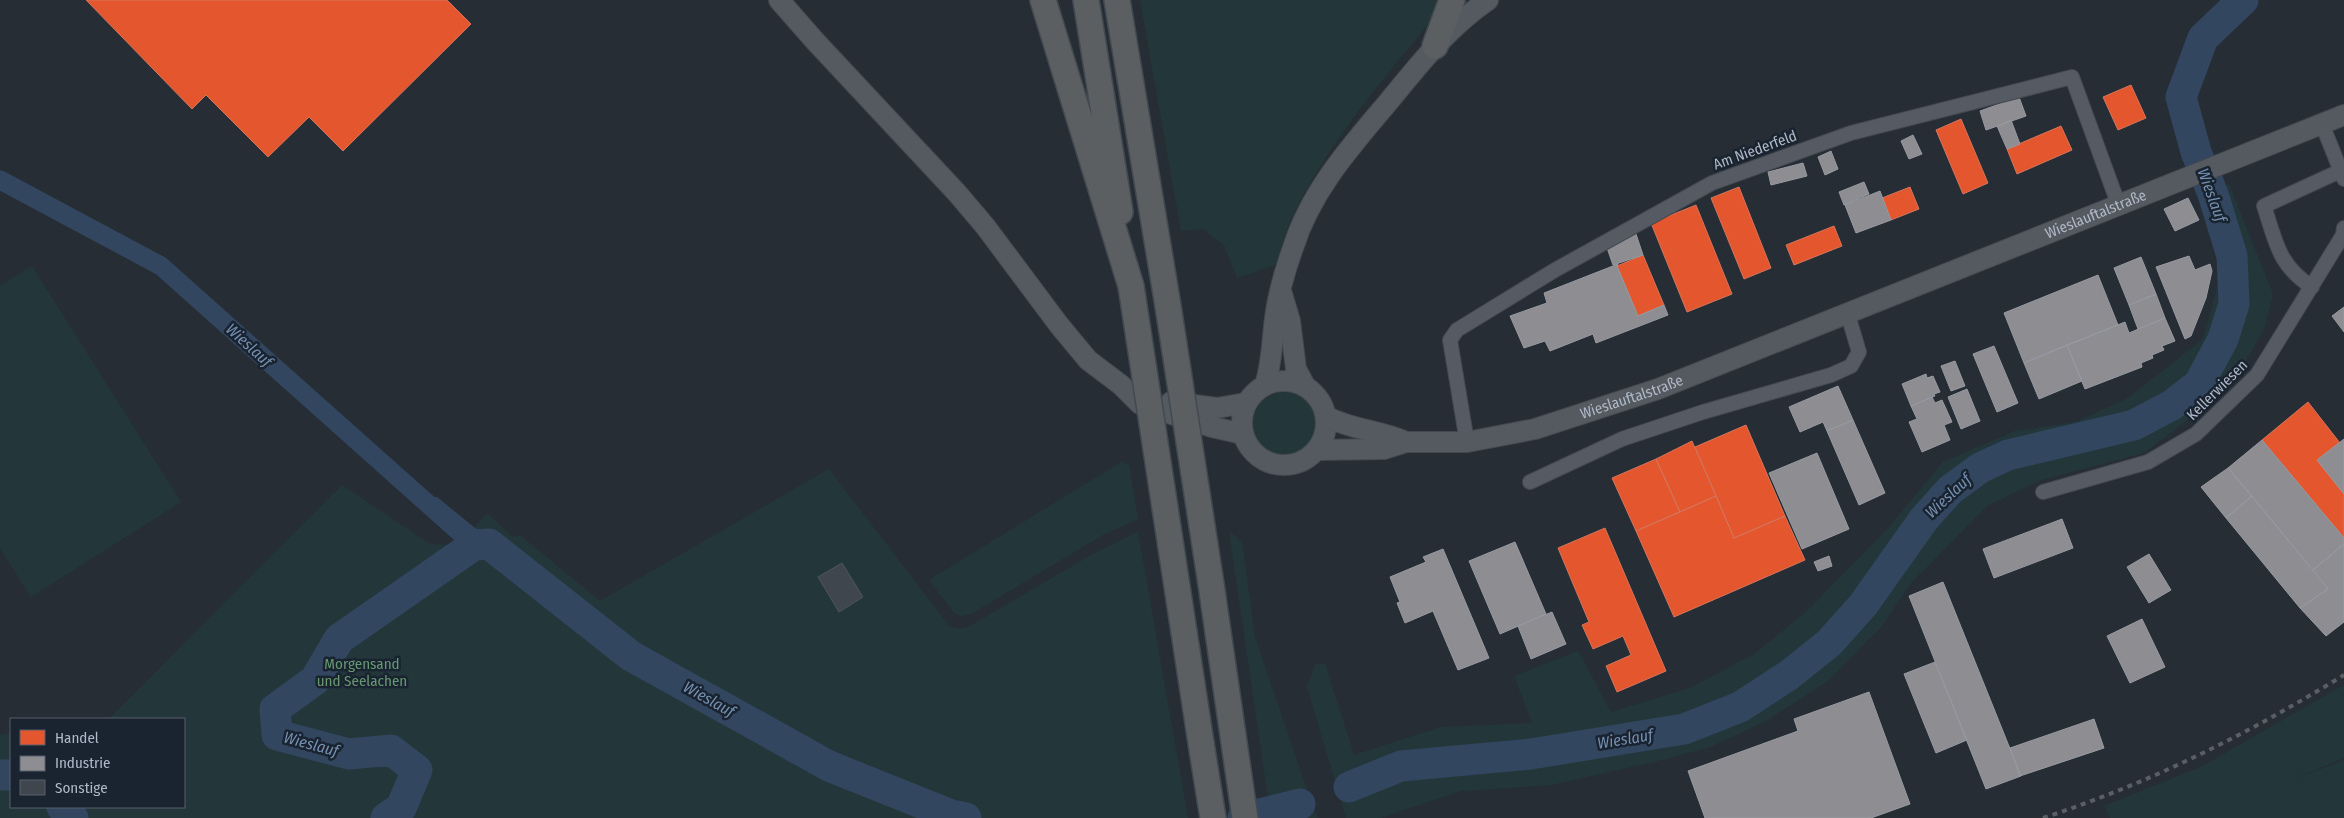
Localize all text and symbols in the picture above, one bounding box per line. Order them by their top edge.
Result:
street label: Am Niederfeld [1711,127,1799,173]
water label: Wieslauf [2194,166,2231,227]
street label: Wieslauftalstraße [2042,186,2149,242]
water label: Wieslauf [222,319,278,372]
street label: Kellerwiesen [2183,356,2251,424]
street label: Wieslauftalstraße [1578,371,1686,423]
water label: Wieslauf [1921,469,1977,522]
park label: Morgensand und Seelachen [317,655,407,690]
water label: Wieslauf [680,677,740,722]
legend [10,718,185,808]
water label: Wieslauf [1596,725,1656,753]
water label: Wieslauf [282,728,343,761]
text: Handel [55,729,99,747]
text: Industrie [55,754,110,772]
text: Sonstige [55,779,108,797]

